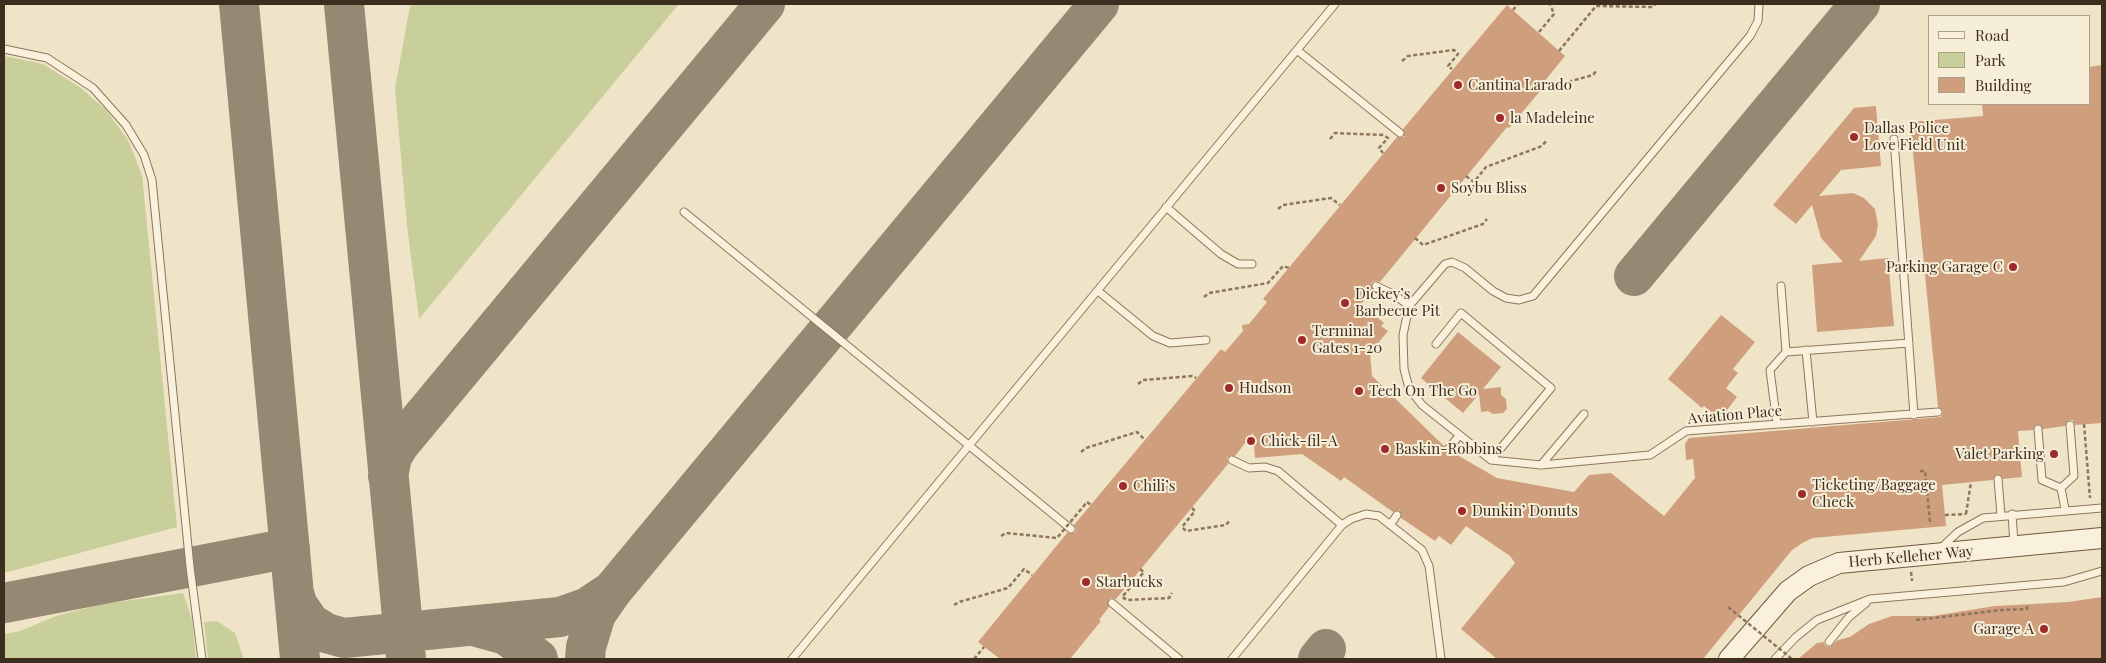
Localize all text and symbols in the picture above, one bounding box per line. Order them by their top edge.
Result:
legend [1928,15,2091,105]
text: Road [1975,25,2009,45]
text: Park [1975,50,2006,70]
text: Building [1975,75,2031,95]
place label: Cantina Larado [1468,76,1572,94]
marker: Cantina Larado [1452,79,1464,91]
place label: la Madeleine [1510,109,1595,127]
marker: la Madeleine [1494,112,1506,124]
place label: Dallas Police Love Field Unit [1864,119,1965,154]
marker: Dallas Police Love Field Unit [1848,131,1860,143]
place label: Soybu Bliss [1451,179,1527,197]
marker: Soybu Bliss [1435,182,1447,194]
place label: Parking Garage C [1886,258,2003,276]
marker: Parking Garage C [2007,261,2019,273]
place label: Dickey’s Barbecue Pit [1355,285,1440,320]
marker: Dickey’s Barbecue Pit [1339,297,1351,309]
place label: Terminal Gates 1-20 [1312,322,1382,357]
marker: Terminal Gates 1-20 [1296,334,1308,346]
place label: Hudson [1239,379,1291,397]
marker: Hudson [1223,382,1235,394]
place label: Tech On The Go [1369,382,1477,400]
marker: Tech On The Go [1353,385,1365,397]
street label: Aviation Place [1687,402,1783,428]
place label: Chick-fil-A [1261,432,1337,450]
marker: Chick-fil-A [1245,435,1257,447]
place label: Baskin-Robbins [1395,440,1502,458]
marker: Baskin-Robbins [1379,443,1391,455]
place label: Valet Parking [1955,445,2044,463]
marker: Valet Parking [2048,448,2060,460]
place label: Ticketing/Baggage Check [1812,476,1936,511]
place label: Chili’s [1133,477,1175,495]
marker: Chili’s [1117,480,1129,492]
marker: Ticketing/Baggage Check [1796,488,1808,500]
place label: Dunkin’ Donuts [1472,502,1578,520]
marker: Dunkin’ Donuts [1456,505,1468,517]
street label: Herb Kelleher Way [1848,543,1974,571]
place label: Starbucks [1096,573,1163,591]
marker: Starbucks [1080,576,1092,588]
place label: Garage A [1973,620,2034,638]
marker: Garage A [2038,623,2050,635]

